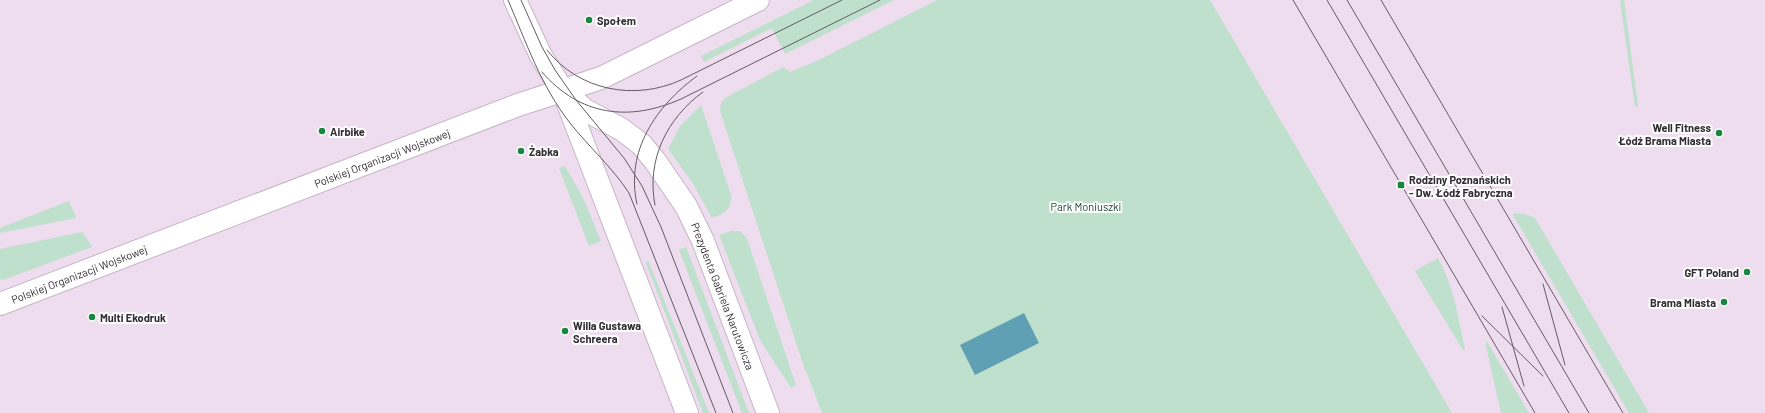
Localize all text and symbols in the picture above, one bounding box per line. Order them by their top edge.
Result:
place label: Społem [597,14,636,27]
marker: Społem [584,15,594,25]
place label: Well Fitness Łódź Brama Miasta [1617,121,1711,147]
place label: Airbike [330,125,365,138]
street label: Polskiej Organizacji Wojskowej [312,126,452,190]
marker: Airbike [317,126,327,136]
marker: Well Fitness Łódź Brama Miasta [1714,128,1724,138]
place label: Żabka [529,145,559,158]
marker: Żabka [516,146,526,156]
place label: Rodziny Poznańskich - Dw. Łódź Fabryczna [1409,173,1513,199]
marker: Rodziny Poznańskich - Dw. Łódź Fabryczna [1396,180,1406,190]
park label: Park Moniuszki [1051,200,1122,213]
street label: Prezydenta Gabriela Narutowicza [689,221,757,371]
street label: Polskiej Organizacji Wojskowej [9,242,149,306]
place label: GFT Poland [1684,266,1739,279]
marker: GFT Poland [1742,267,1752,277]
place label: Brama Miasta [1650,296,1716,309]
marker: Brama Miasta [1719,297,1729,307]
place label: Multi Ekodruk [100,311,166,324]
marker: Multi Ekodruk [87,312,97,322]
place label: Willa Gustawa Schreera [573,319,641,345]
marker: Willa Gustawa Schreera [560,326,570,336]

